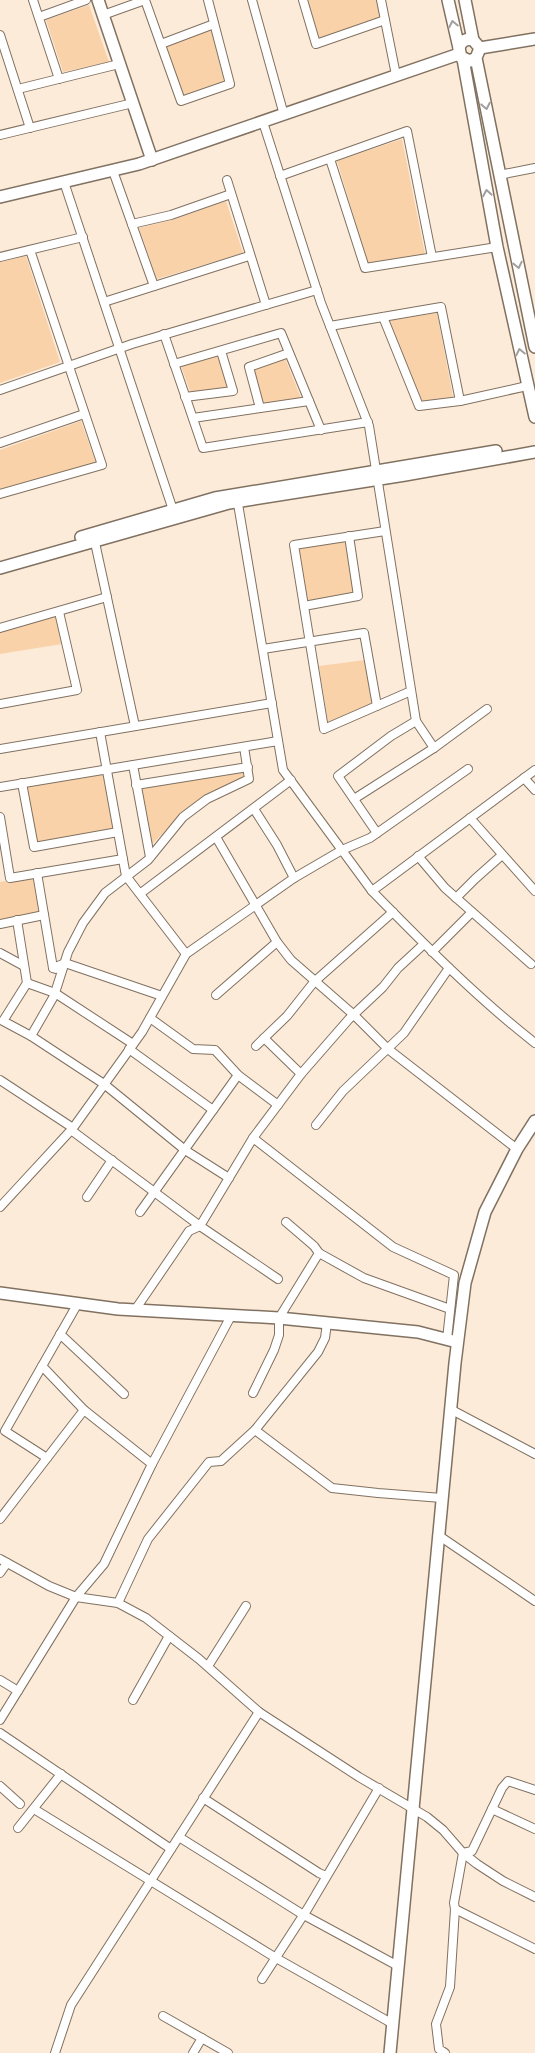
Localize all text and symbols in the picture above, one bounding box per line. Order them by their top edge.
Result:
one-way arrow [448,20,459,28]
one-way arrow [480,102,491,110]
one-way arrow [483,189,493,197]
one-way arrow [512,261,523,270]
one-way arrow [515,348,526,357]

